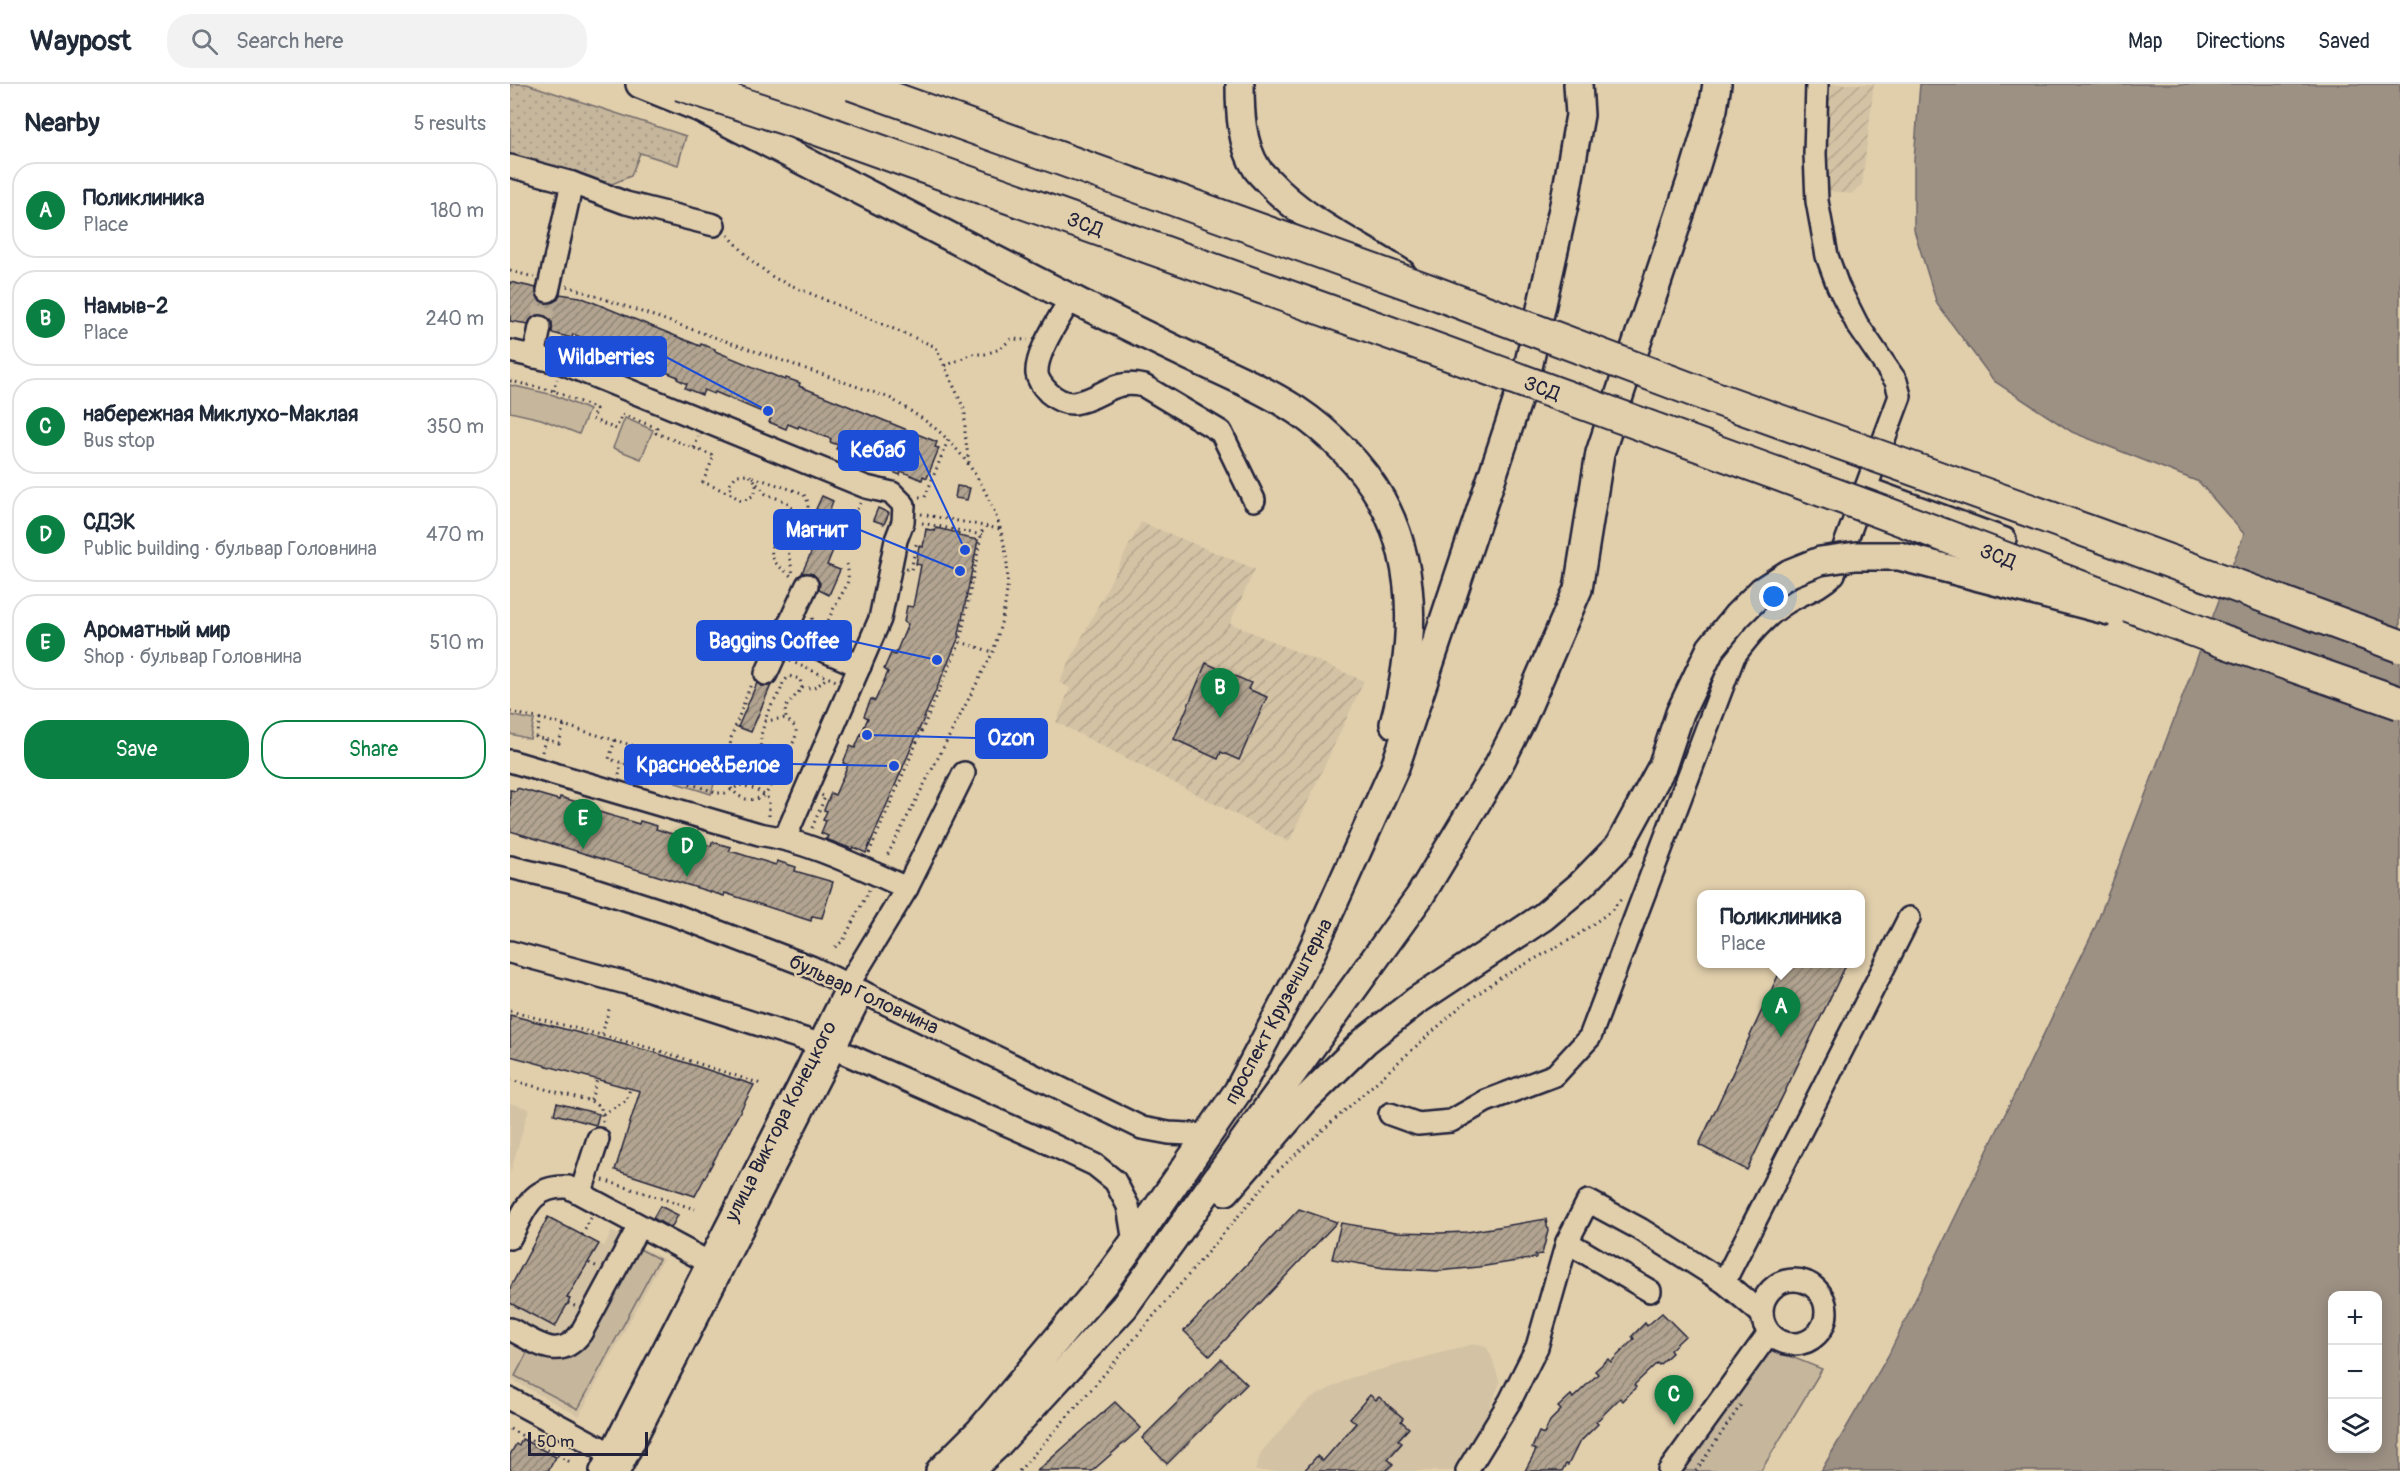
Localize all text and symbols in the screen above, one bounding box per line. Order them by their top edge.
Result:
search box [167,14,587,68]
text: Waypost [30,24,131,59]
icon: search [188,25,221,58]
text: Search here [236,27,343,55]
text: Map [2128,28,2163,55]
text: Directions [2196,28,2285,55]
text: Saved [2318,28,2370,55]
text: Nearby [24,107,100,139]
text: 5 results [414,111,486,136]
text: Поликлиника [83,184,204,212]
text: A [39,198,52,223]
text: 180 m [430,198,484,223]
street label: ЗСД [1063,207,1107,243]
text: Place [83,212,128,237]
text: Намыв-2 [83,292,168,320]
text: B [40,306,51,331]
text: 240 m [425,306,484,331]
text: Place [83,320,128,345]
callout: Wildberries [546,337,666,376]
text: Wildberries [558,344,655,371]
street label: ЗСД [1520,371,1564,407]
text: набережная Миклухо-Маклая [83,400,358,428]
text: C [39,414,52,439]
text: 350 m [426,414,484,439]
text: Bus stop [83,428,155,453]
callout: Кебаб [839,431,918,470]
text: Кебаб [850,437,906,464]
text: СДЭК [83,508,136,536]
callout: Магнит [774,510,860,549]
text: Магнит [786,517,849,544]
text: D [39,522,52,547]
text: 470 m [426,522,484,547]
text: Public building · бульвар Головнина [83,536,377,561]
street label: ЗСД [1976,538,2020,575]
your location [1759,582,1788,611]
text: Ароматный мир [83,616,230,644]
callout: Baggins Coffee [697,621,851,660]
text: Baggins Coffee [709,628,840,655]
text: E [40,630,51,655]
text: 510 m [430,630,484,655]
text: Shop · бульвар Головнина [83,644,302,669]
pin: B [1200,668,1240,718]
callout: Ozon [976,719,1047,758]
button: Save [24,720,249,779]
button: Share [261,720,486,779]
text: Ozon [987,725,1035,752]
callout: Красное&Белое [625,745,792,784]
text: Красное&Белое [636,752,780,779]
pin: E [564,800,602,849]
pin: D [668,828,706,877]
popup [1697,890,1865,968]
text: Поликлиника [1720,903,1842,931]
street label: проспект Крузенштерна [1219,914,1338,1108]
text: Place [1720,931,1765,956]
street label: бульвар Головнина [785,949,943,1040]
pin: A [1762,988,1800,1037]
street label: улица Виктора Конецкого [719,1017,842,1227]
map controls [2328,1291,2382,1453]
button: + [2328,1291,2382,1345]
button: − [2328,1345,2382,1399]
pin: C [1654,1376,1694,1425]
button: layers [2328,1399,2382,1453]
scale bar [528,1429,648,1456]
text: 50 m [537,1432,574,1452]

